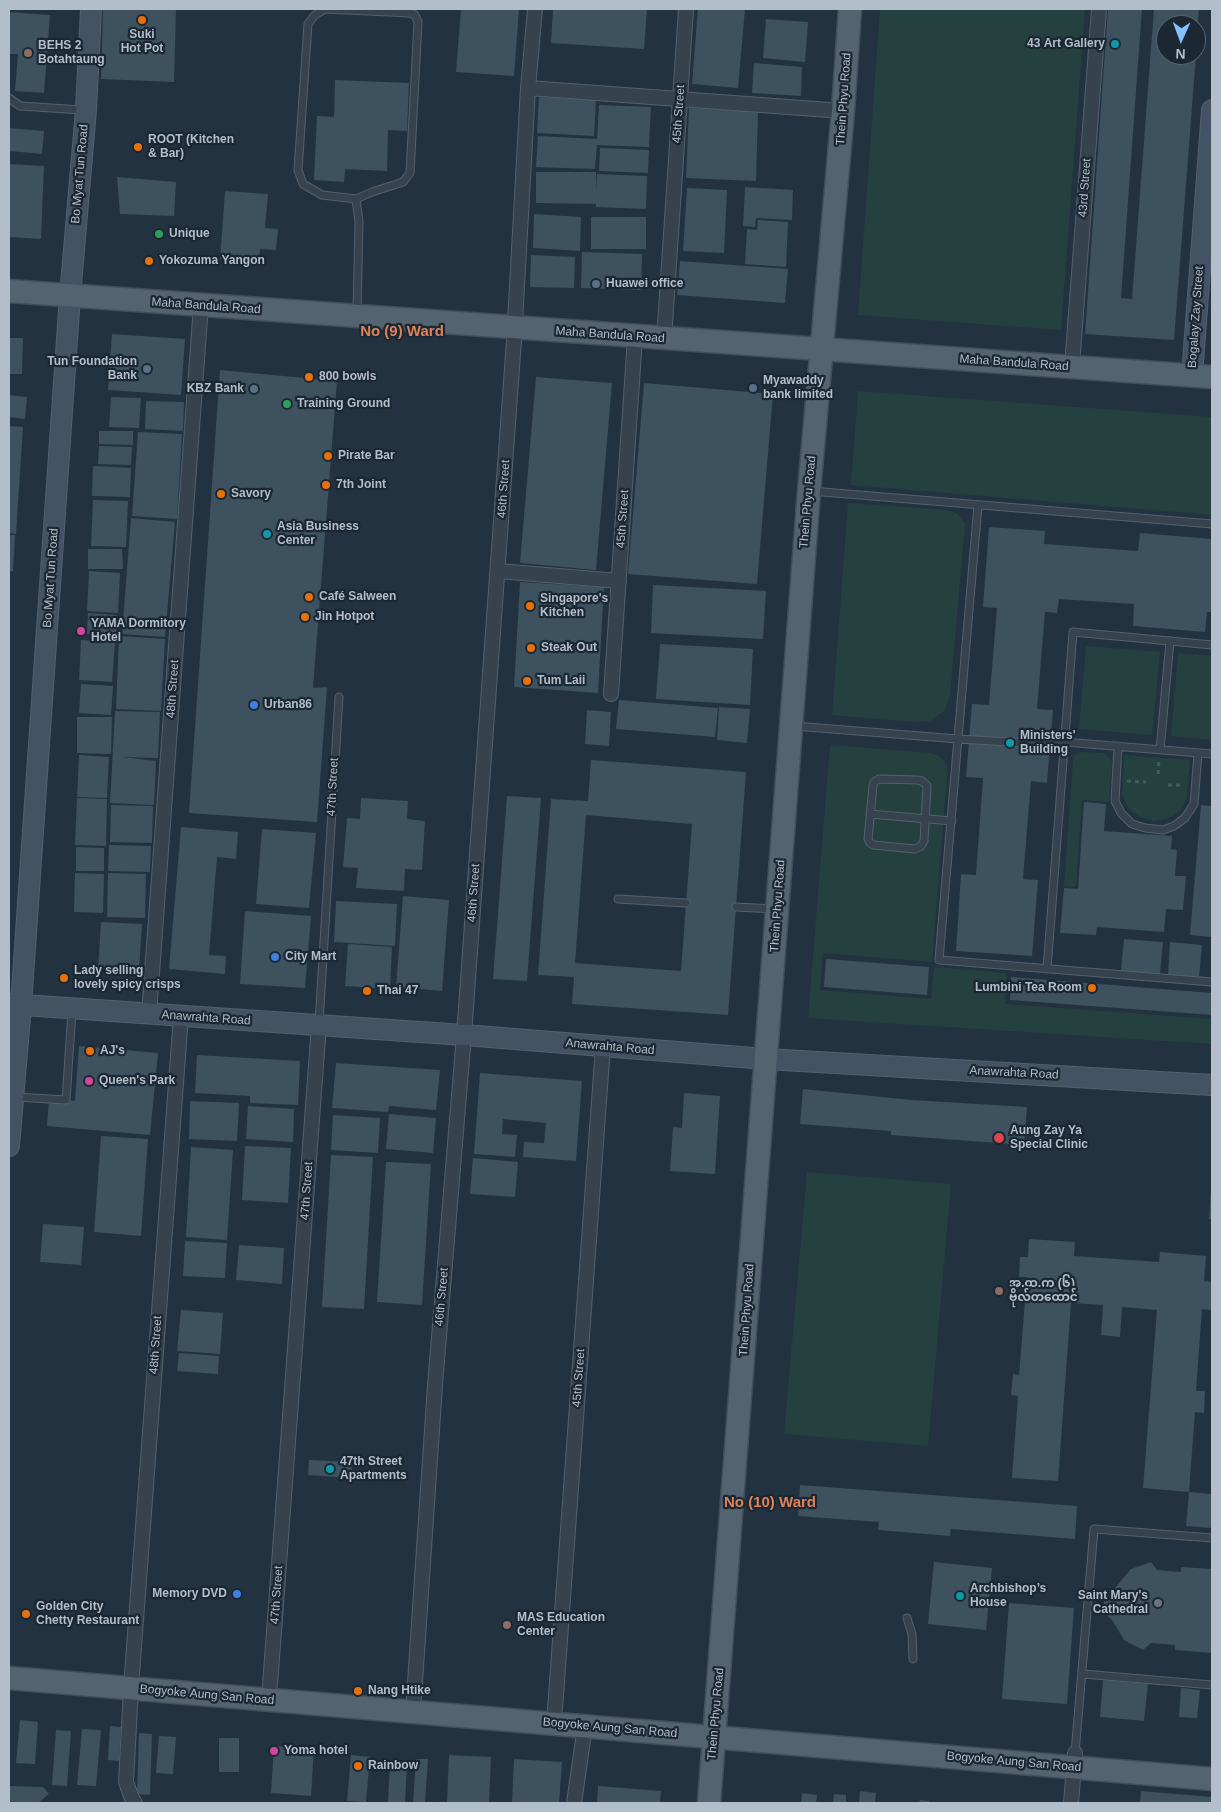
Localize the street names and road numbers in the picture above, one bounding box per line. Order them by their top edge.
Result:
street label: Thein Phyu Road [834,52,854,146]
street label: 45th Street [670,84,688,144]
street label: Bo Myat Tun Road [68,124,92,224]
street label: 43rd Street [1076,158,1094,218]
street label: Bogalay Zay Street [1185,266,1207,368]
street label: Maha Bandula Road [151,295,261,317]
street label: Maha Bandula Road [555,324,665,346]
street label: Maha Bandula Road [959,352,1069,374]
street label: Thein Phyu Road [797,455,819,549]
street label: 46th Street [495,459,513,519]
street label: 45th Street [614,489,632,549]
street label: Bo Myat Tun Road [40,528,62,628]
street label: 48th Street [164,659,182,719]
street label: 47th Street [324,757,342,817]
street label: Thein Phyu Road [768,859,788,953]
street label: 46th Street [465,863,483,923]
street label: Anawrahta Road [161,1008,251,1028]
street label: Anawrahta Road [565,1036,655,1058]
street label: Anawrahta Road [969,1063,1059,1083]
street label: 47th Street [298,1161,316,1221]
street label: Thein Phyu Road [737,1263,757,1357]
street label: 46th Street [432,1267,452,1327]
street label: 48th Street [147,1315,165,1375]
street label: 45th Street [570,1348,588,1408]
street label: 47th Street [268,1565,286,1625]
street label: Thein Phyu Road [705,1667,727,1761]
street label: Bogyoke Aung San Road [139,1682,275,1708]
street label: Bogyoke Aung San Road [542,1715,678,1741]
street label: Bogyoke Aung San Road [946,1749,1082,1775]

